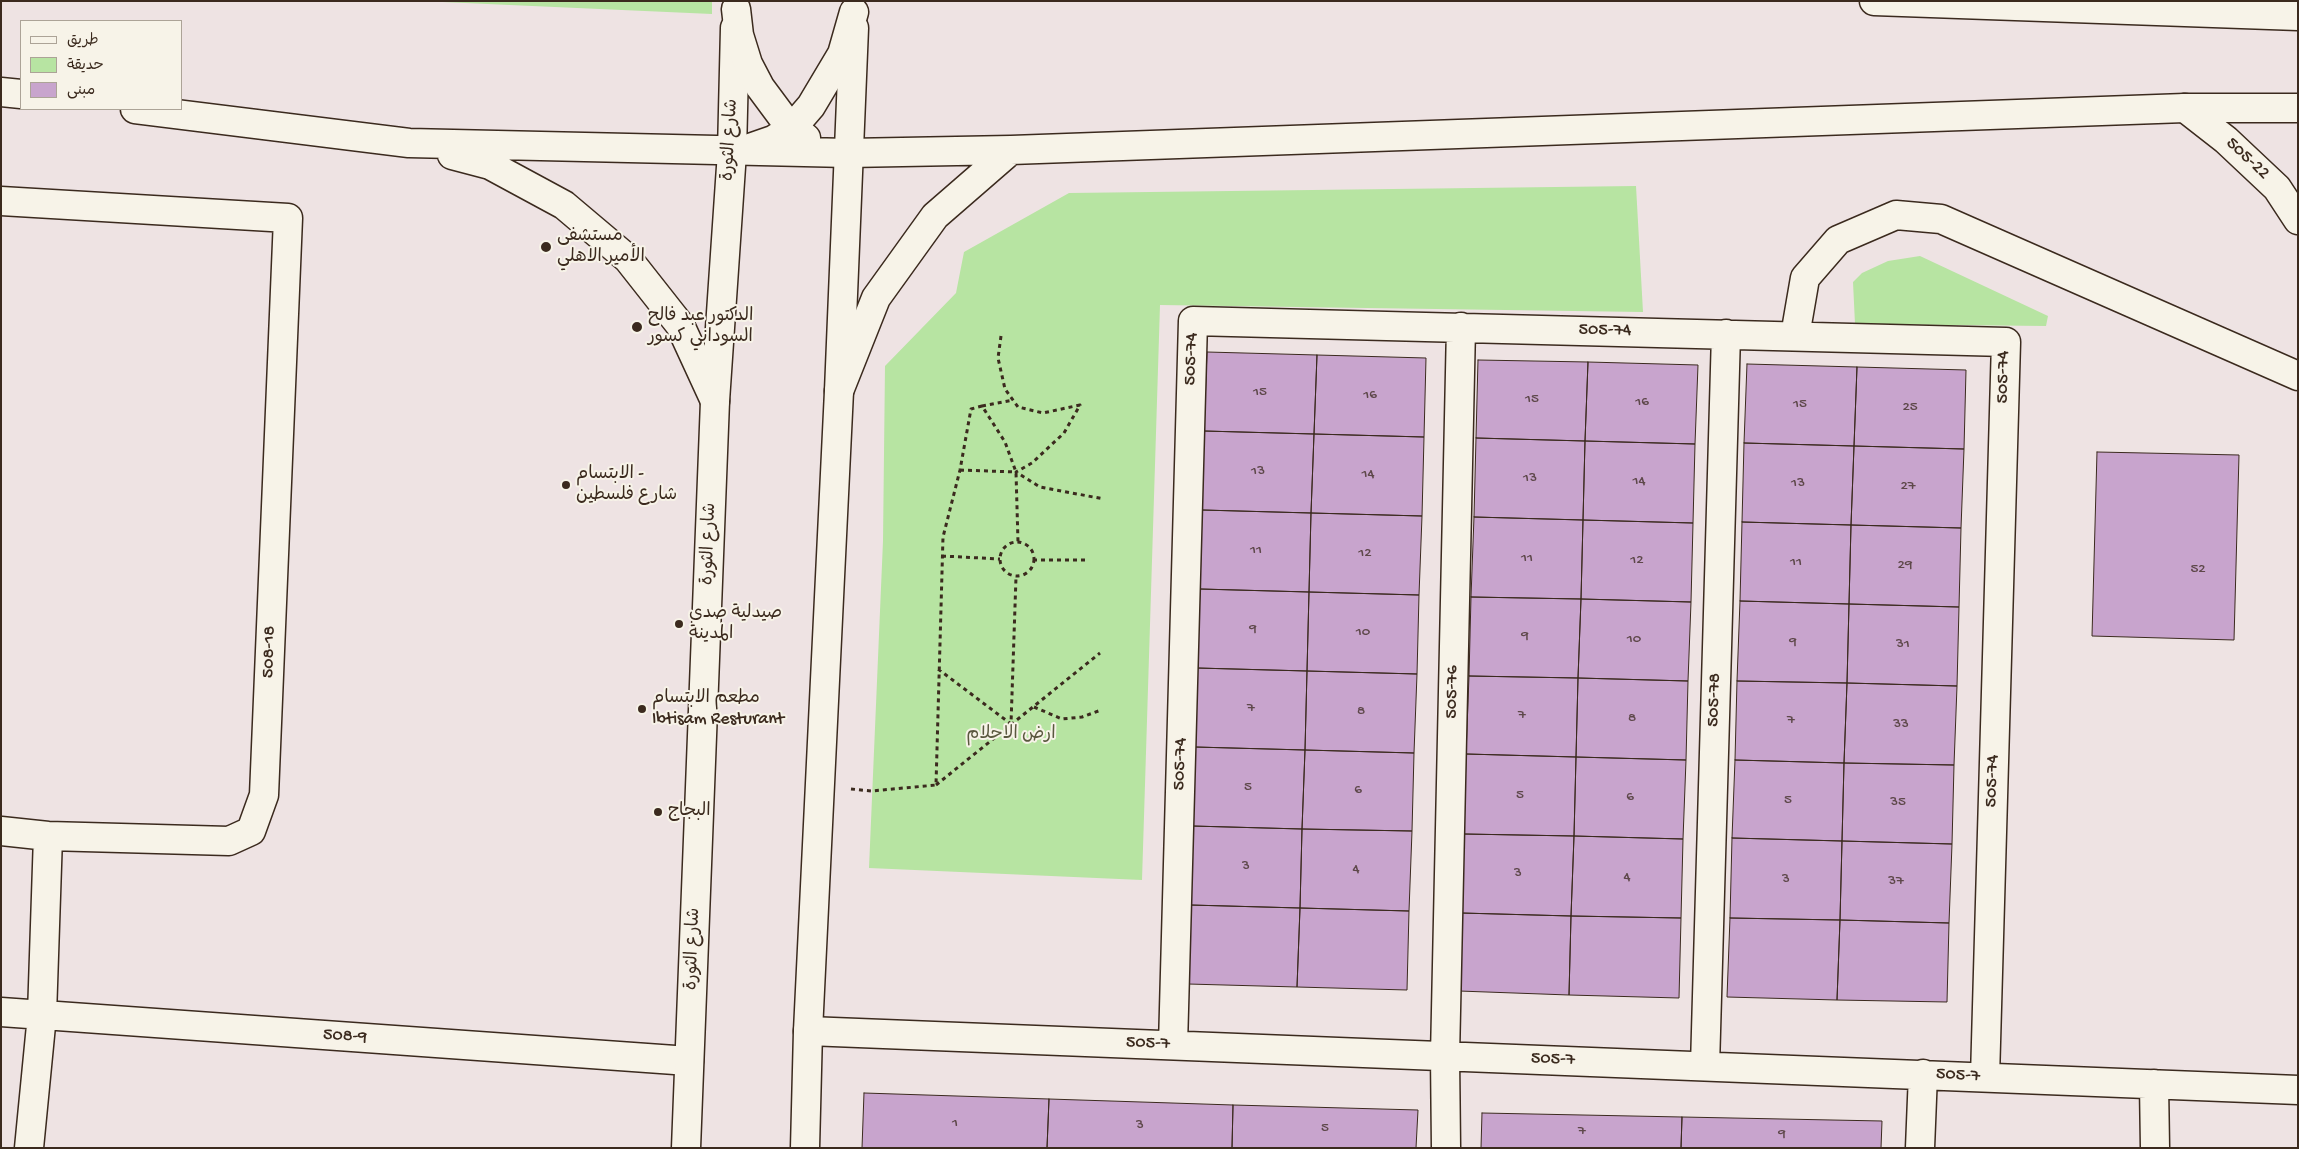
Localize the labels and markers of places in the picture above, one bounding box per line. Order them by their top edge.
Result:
place label: مستشفى الأمير الاهلي [557,226,645,268]
marker: مستشفى الأمير الاهلي [539,240,553,254]
place label: الدكتور عبد فالح السوداني كسور [648,306,753,348]
marker: الدكتور عبد فالح السوداني كسور [630,320,644,334]
place label: الابتسام - شارع فلسطين [576,464,677,506]
marker: الابتسام - شارع فلسطين [560,479,572,491]
place label: صيدلية صدى المدينة [689,603,782,646]
marker: صيدلية صدى المدينة [673,618,685,630]
place label: مطعم الابتسام Ibtisam Resturant [652,688,784,731]
marker: مطعم الابتسام Ibtisam Resturant [636,703,648,715]
place label: البجاج [668,801,711,823]
marker: البجاج [652,806,664,818]

